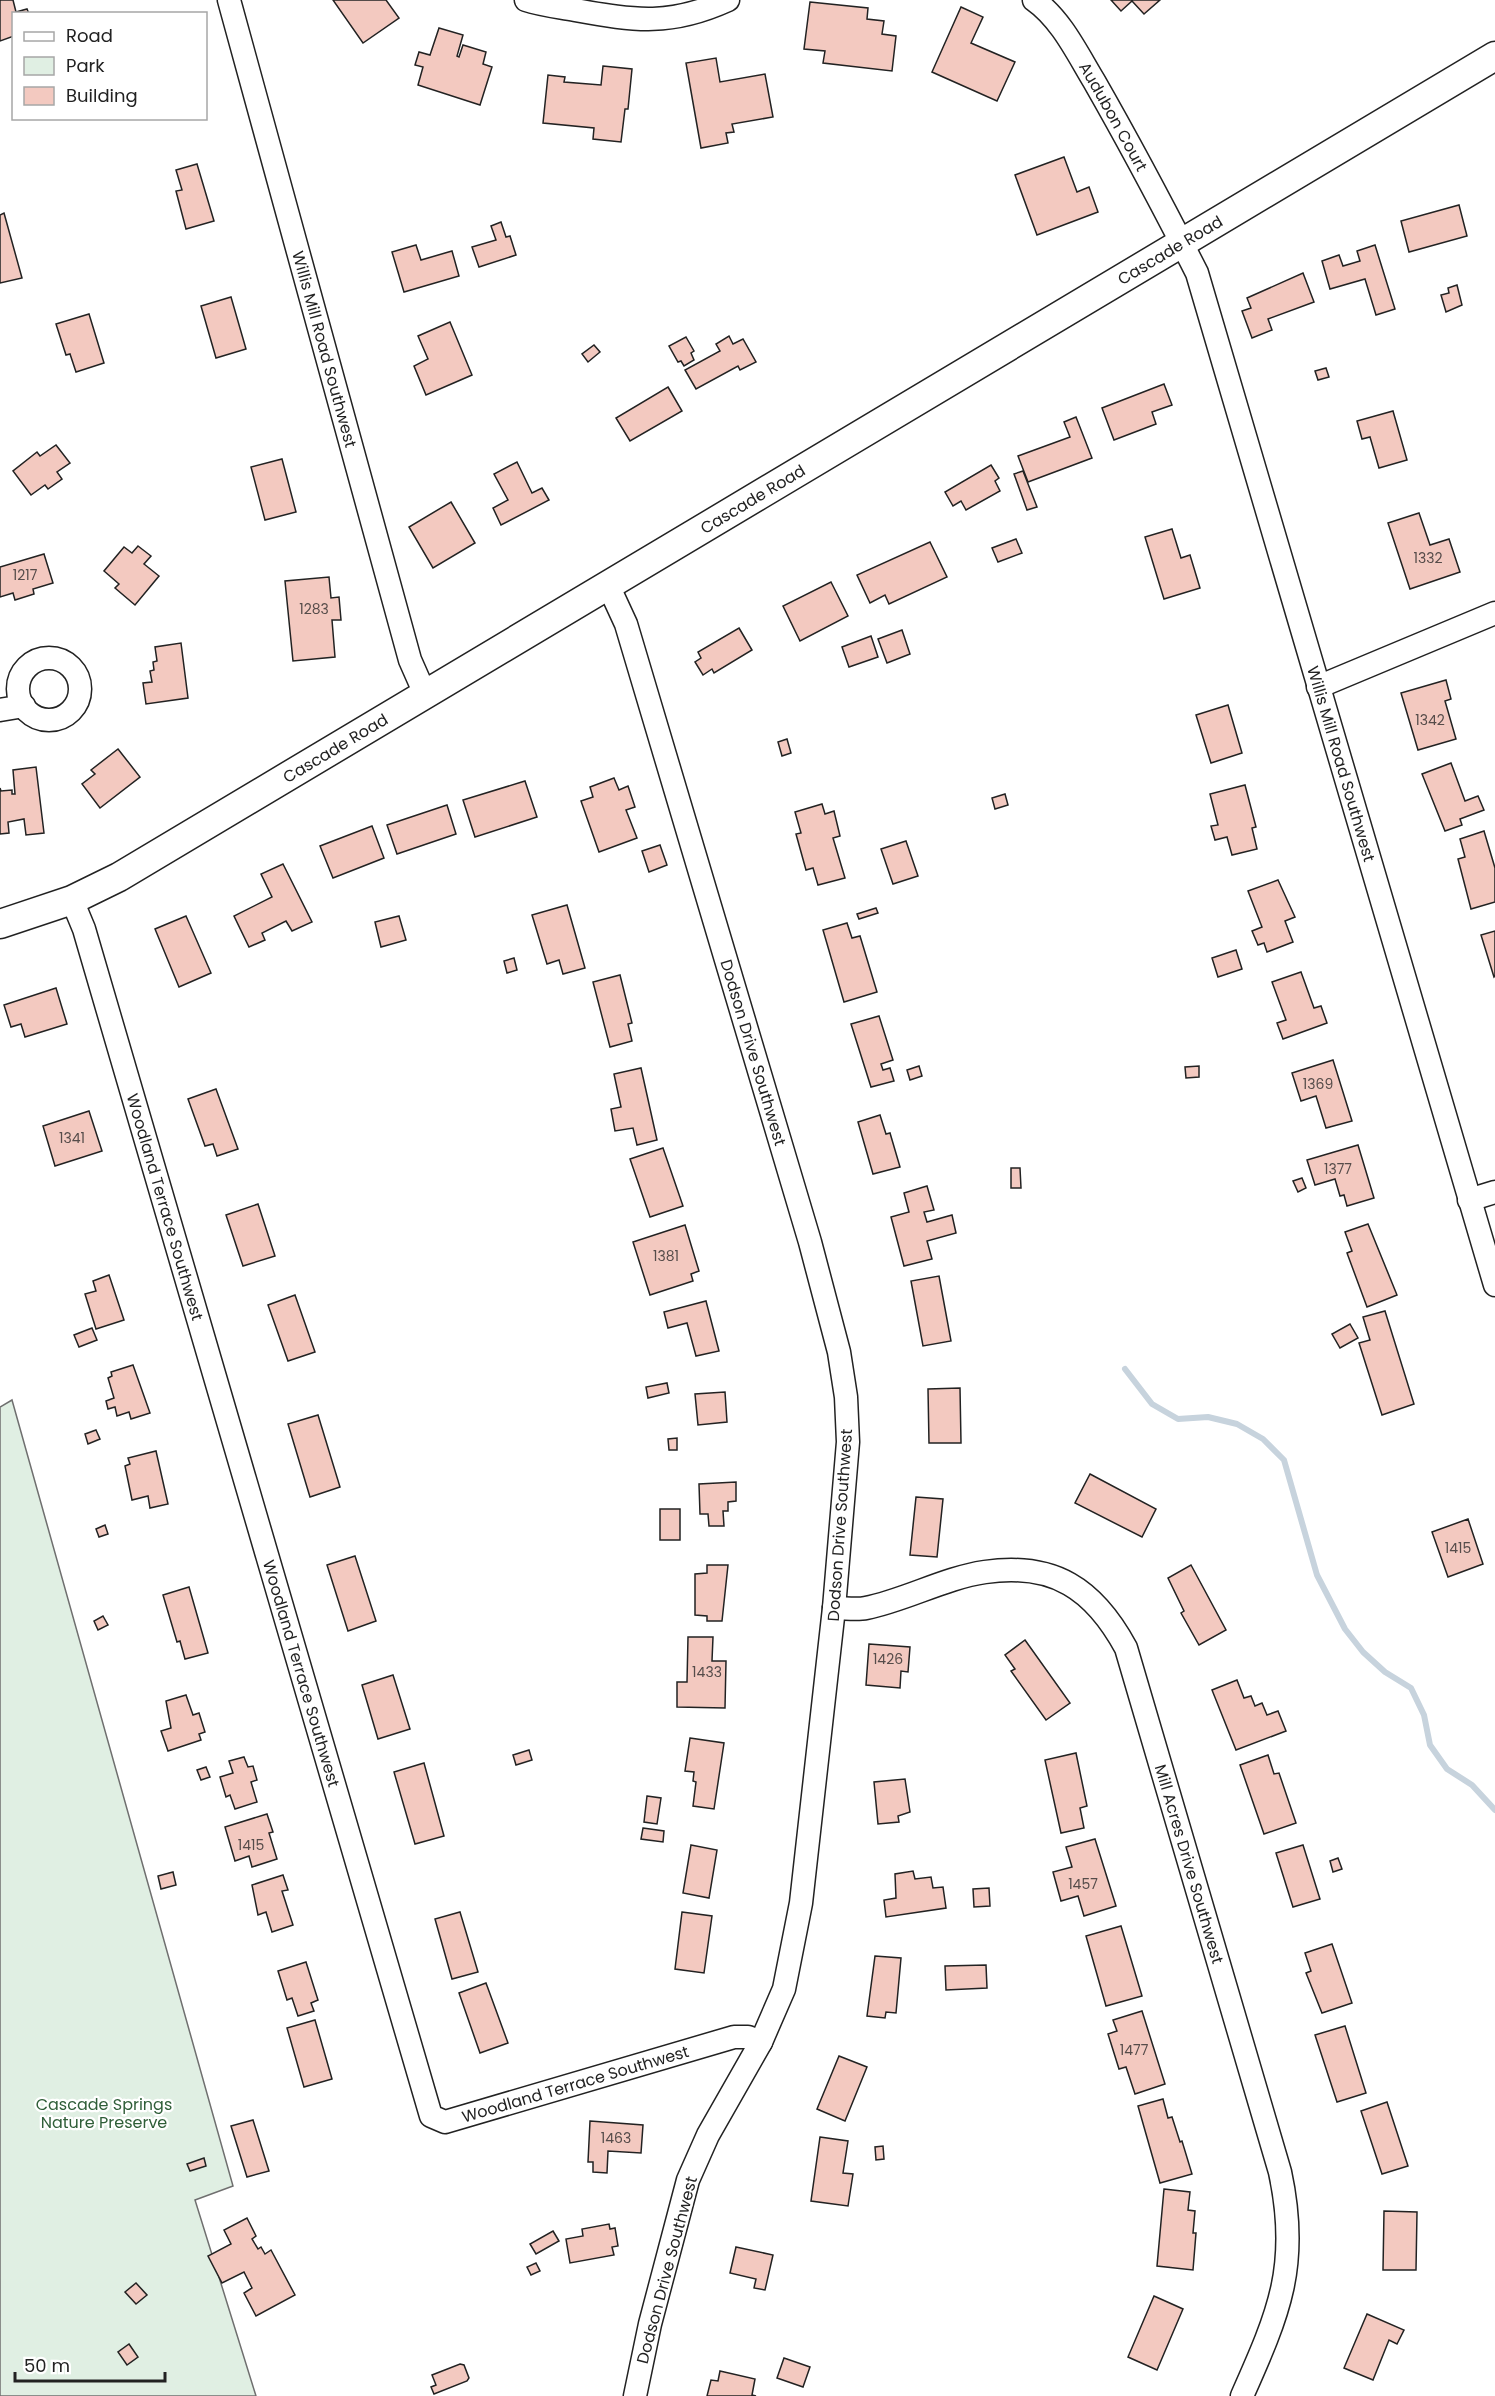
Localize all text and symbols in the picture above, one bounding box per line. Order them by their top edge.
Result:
legend [12,12,207,120]
text: Road [66,23,113,48]
text: Park [66,53,105,78]
street label: Audubon Court [1074,57,1153,176]
text: Building [66,83,138,108]
street label: Cascade Road [1113,210,1227,290]
street label: Willis Mill Road Southwest [287,248,363,450]
street label: Cascade Road [696,459,809,539]
house number: 1332 [1413,548,1443,568]
house number: 1217 [13,565,38,585]
house number: 1283 [299,599,329,619]
street label: Willis Mill Road Southwest [1302,663,1381,864]
street label: Cascade Road [278,708,392,788]
house number: 1342 [1415,710,1445,730]
street label: Dodson Drive Southwest [715,957,792,1148]
house number: 1369 [1303,1074,1333,1094]
street label: Woodland Terrace Southwest [121,1091,209,1323]
house number: 1341 [59,1128,85,1148]
house number: 1377 [1324,1159,1352,1179]
house number: 1381 [653,1246,679,1266]
street label: Dodson Drive Southwest [822,1428,858,1622]
house number: 1415 [1445,1538,1471,1558]
street label: Woodland Terrace Southwest [258,1557,346,1790]
house number: 1426 [873,1649,903,1669]
house number: 1433 [692,1662,722,1682]
street label: Mill Acres Drive Southwest [1149,1762,1230,1966]
house number: 1415 [238,1835,264,1855]
house number: 1457 [1068,1874,1098,1894]
street label: Woodland Terrace Southwest [459,2039,692,2128]
house number: 1477 [1120,2040,1149,2060]
park label: Cascade Springs Nature Preserve [36,2093,172,2134]
house number: 1463 [601,2128,631,2148]
street label: Dodson Drive Southwest [631,2174,703,2366]
scale bar [15,2345,165,2383]
text: 50 m [24,2353,70,2378]

